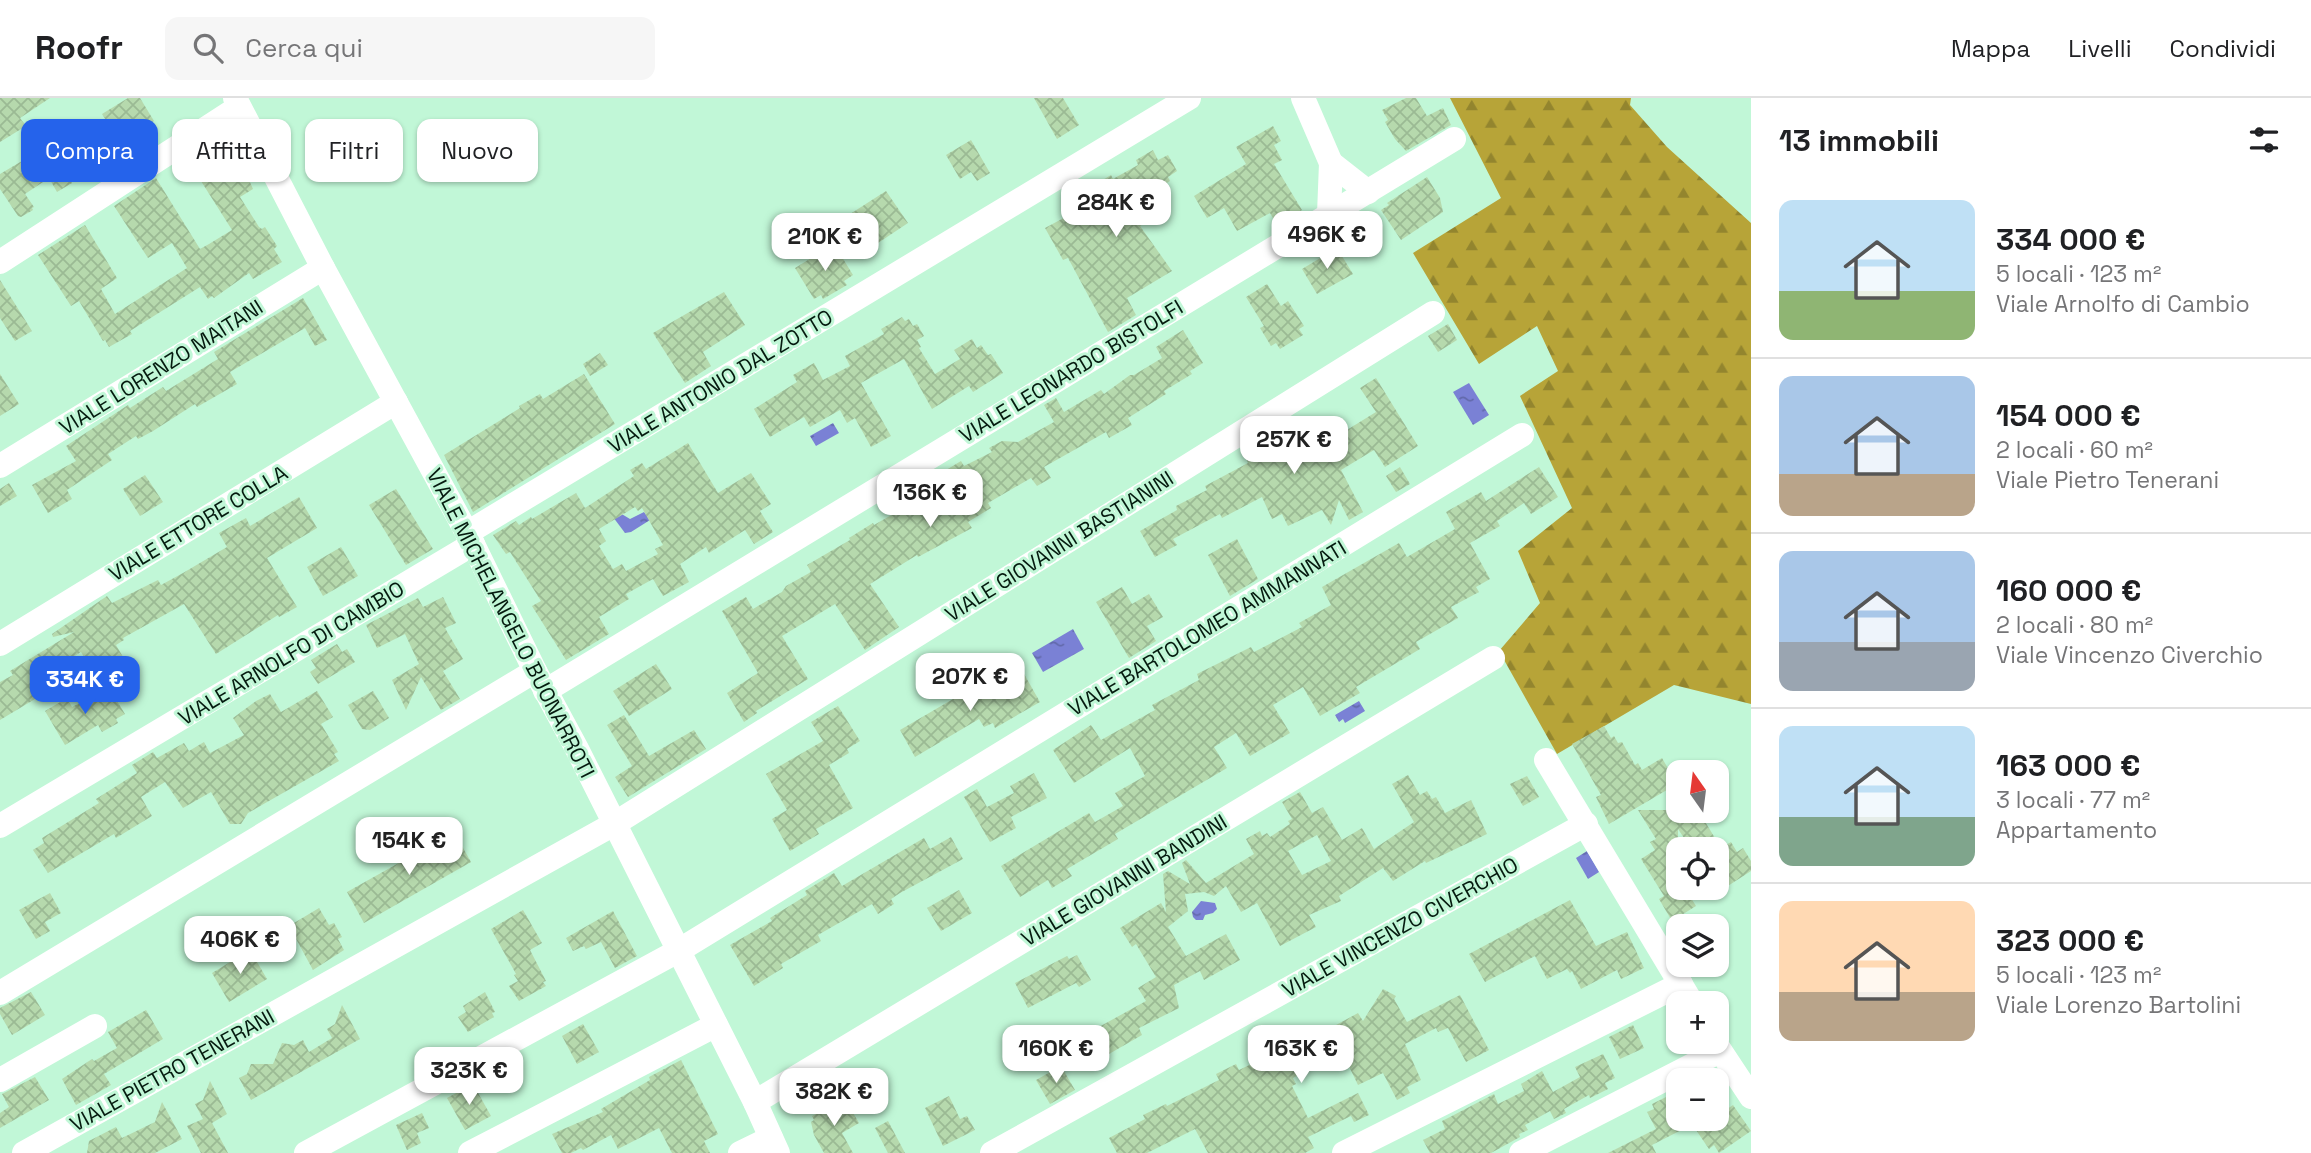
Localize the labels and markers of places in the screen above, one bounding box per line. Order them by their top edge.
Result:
pin: 284K € [1059,180,1173,239]
pin: 496K € [1270,212,1384,271]
pin: 210K € [768,214,882,273]
pin: 257K € [1237,416,1351,476]
pin: 136K € [873,470,987,529]
pin: 207K € [913,654,1027,713]
pin: 334K € [28,656,142,716]
pin: 154K € [352,818,466,877]
pin: 406K € [183,916,297,976]
pin: 160K € [999,1026,1113,1085]
pin: 163K € [1244,1026,1358,1085]
pin: 323K € [412,1048,526,1107]
pin: 382K € [777,1068,891,1128]

